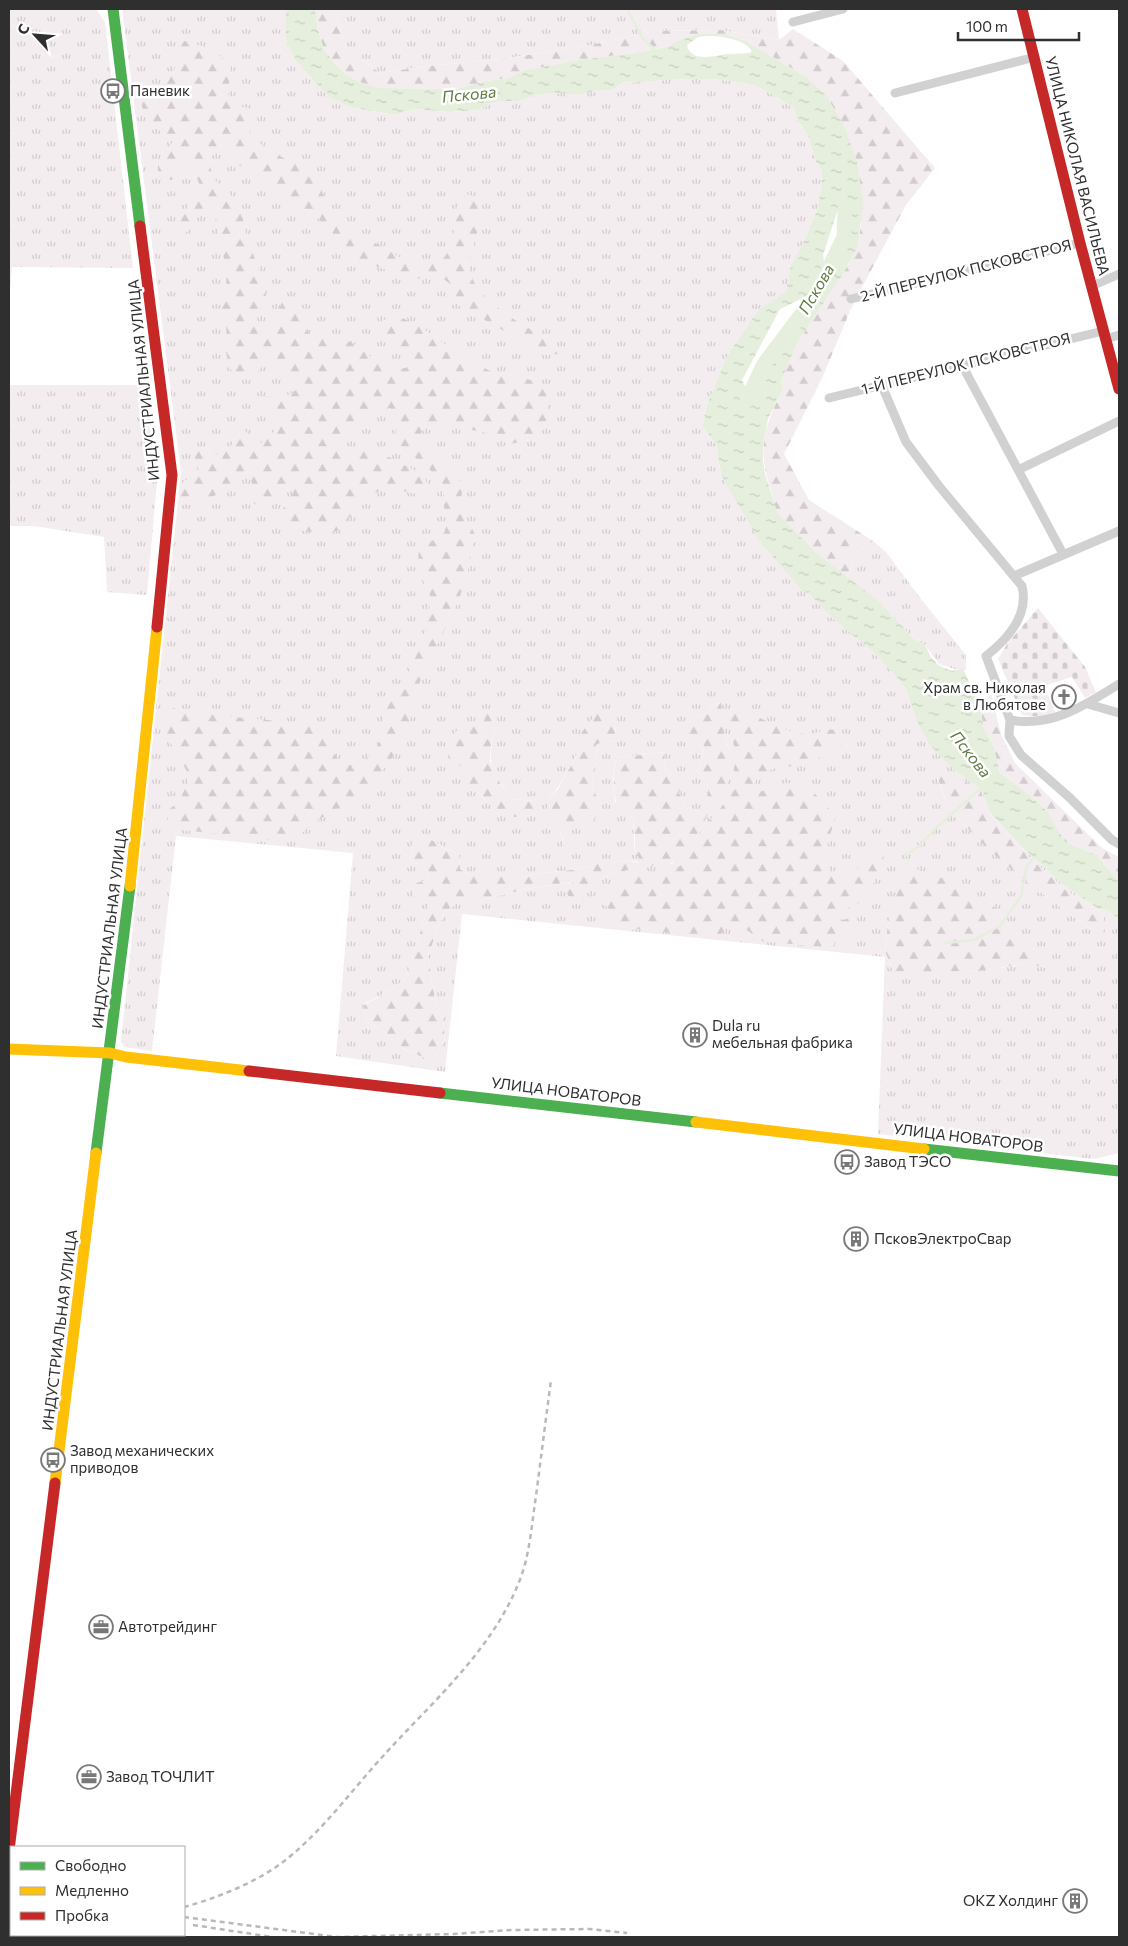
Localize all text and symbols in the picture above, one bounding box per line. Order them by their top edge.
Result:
north arrow [10,10,60,60]
scale bar [958,10,1079,42]
text: 100 m [966,17,1008,35]
text: С [13,21,33,37]
street label: УЛИЦА НИКОЛАЯ ВАСИЛЬЕВА [1042,54,1114,277]
bus stop icon: Паневик [100,78,126,104]
place label: Паневик [130,81,190,99]
water label: Пскова [441,81,497,106]
street label: 2-Й ПЕРЕУЛОК ПСКОВСТРОЯ [858,235,1073,305]
water label: Пскова [794,260,837,317]
street label: ИНДУСТРИАЛЬНАЯ УЛИЦА [123,278,163,482]
street label: 1-Й ПЕРЕУЛОК ПСКОВСТРОЯ [859,328,1072,398]
place label: Храм св. Николая в Любятове [923,678,1046,713]
church icon: Храм св. Николая в Любятове [1051,684,1077,710]
water label: Пскова [947,726,996,781]
street label: ИНДУСТРИАЛЬНАЯ УЛИЦА [88,826,130,1030]
place label: Dula ru мебельная фабрика [712,1016,853,1051]
building icon: Dula ru мебельная фабрика [682,1022,708,1048]
street label: УЛИЦА НОВАТОРОВ [490,1073,642,1109]
street label: УЛИЦА НОВАТОРОВ [892,1119,1044,1155]
bus stop icon: Завод ТЭСО [834,1149,860,1175]
place label: Завод ТЭСО [864,1152,951,1170]
building icon: ПсковЭлектроСвар [843,1226,869,1252]
street label: ИНДУСТРИАЛЬНАЯ УЛИЦА [38,1228,80,1432]
place label: ПсковЭлектроСвар [874,1229,1011,1247]
place label: Завод механических приводов [70,1441,214,1476]
bus stop icon: Завод механических приводов [40,1447,66,1473]
office icon: Автотрейдинг [88,1614,114,1640]
place label: Автотрейдинг [118,1617,217,1635]
office icon: Завод ТОЧЛИТ [76,1764,102,1790]
place label: Завод ТОЧЛИТ [106,1767,215,1785]
legend [10,1846,185,1936]
text: Свободно [55,1856,126,1874]
text: Медленно [55,1881,129,1899]
building icon: OKZ Холдинг [1062,1888,1088,1914]
place label: OKZ Холдинг [963,1891,1058,1909]
text: Пробка [55,1906,109,1924]

